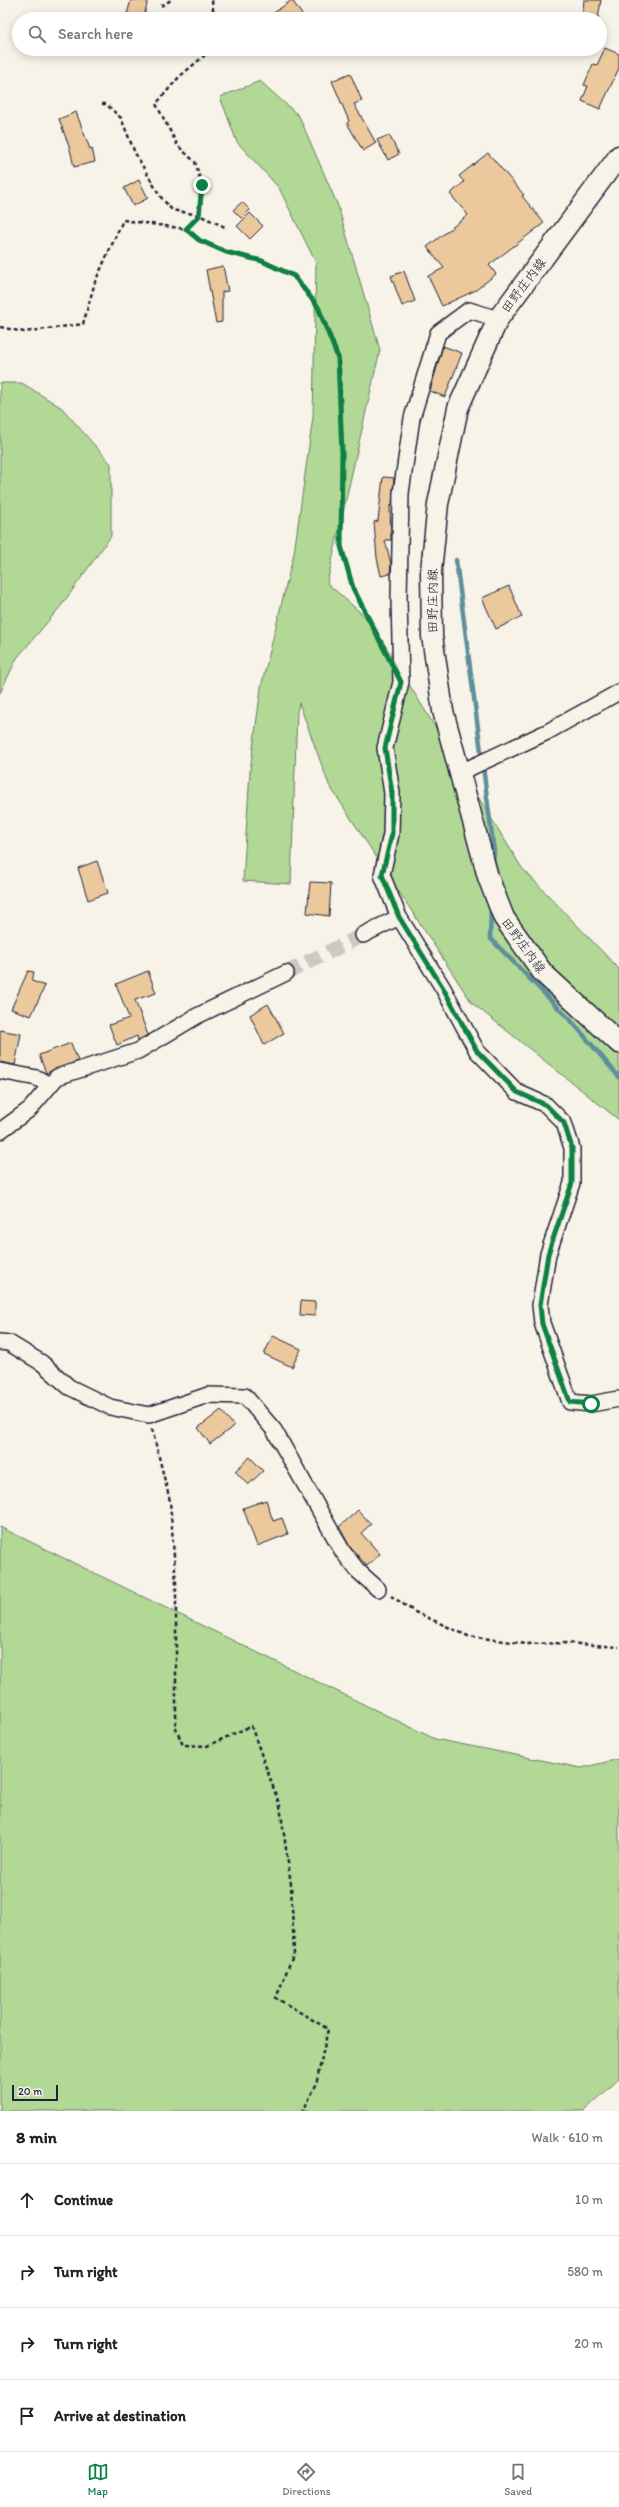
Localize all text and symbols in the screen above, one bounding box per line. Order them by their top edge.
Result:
search box [12,12,607,56]
icon: search [26,23,48,45]
text: Search here [58,25,133,43]
route end [193,176,211,194]
street label: 田野庄内線 [498,254,550,316]
street label: 田野庄内線 [425,568,440,634]
street label: 田野庄内線 [498,915,549,977]
route start [582,1395,600,1413]
scale bar [12,2083,58,2102]
text: 20 m [18,2085,42,2098]
text: 8 min [16,2127,57,2147]
text: Walk · 610 m [532,2130,603,2145]
icon: ahead [16,2189,38,2211]
text: Continue [54,2191,113,2209]
text: 10 m [575,2192,603,2207]
icon: right [16,2261,38,2283]
text: Turn right [54,2263,118,2281]
text: 580 m [567,2264,603,2279]
icon: right [16,2333,38,2355]
text: Turn right [54,2335,118,2353]
text: 20 m [574,2336,603,2351]
icon: arrive [16,2405,38,2427]
text: Arrive at destination [54,2407,186,2425]
tab: Map [87,2461,109,2498]
tab: Directions [282,2461,331,2498]
tab: Saved [504,2461,532,2498]

